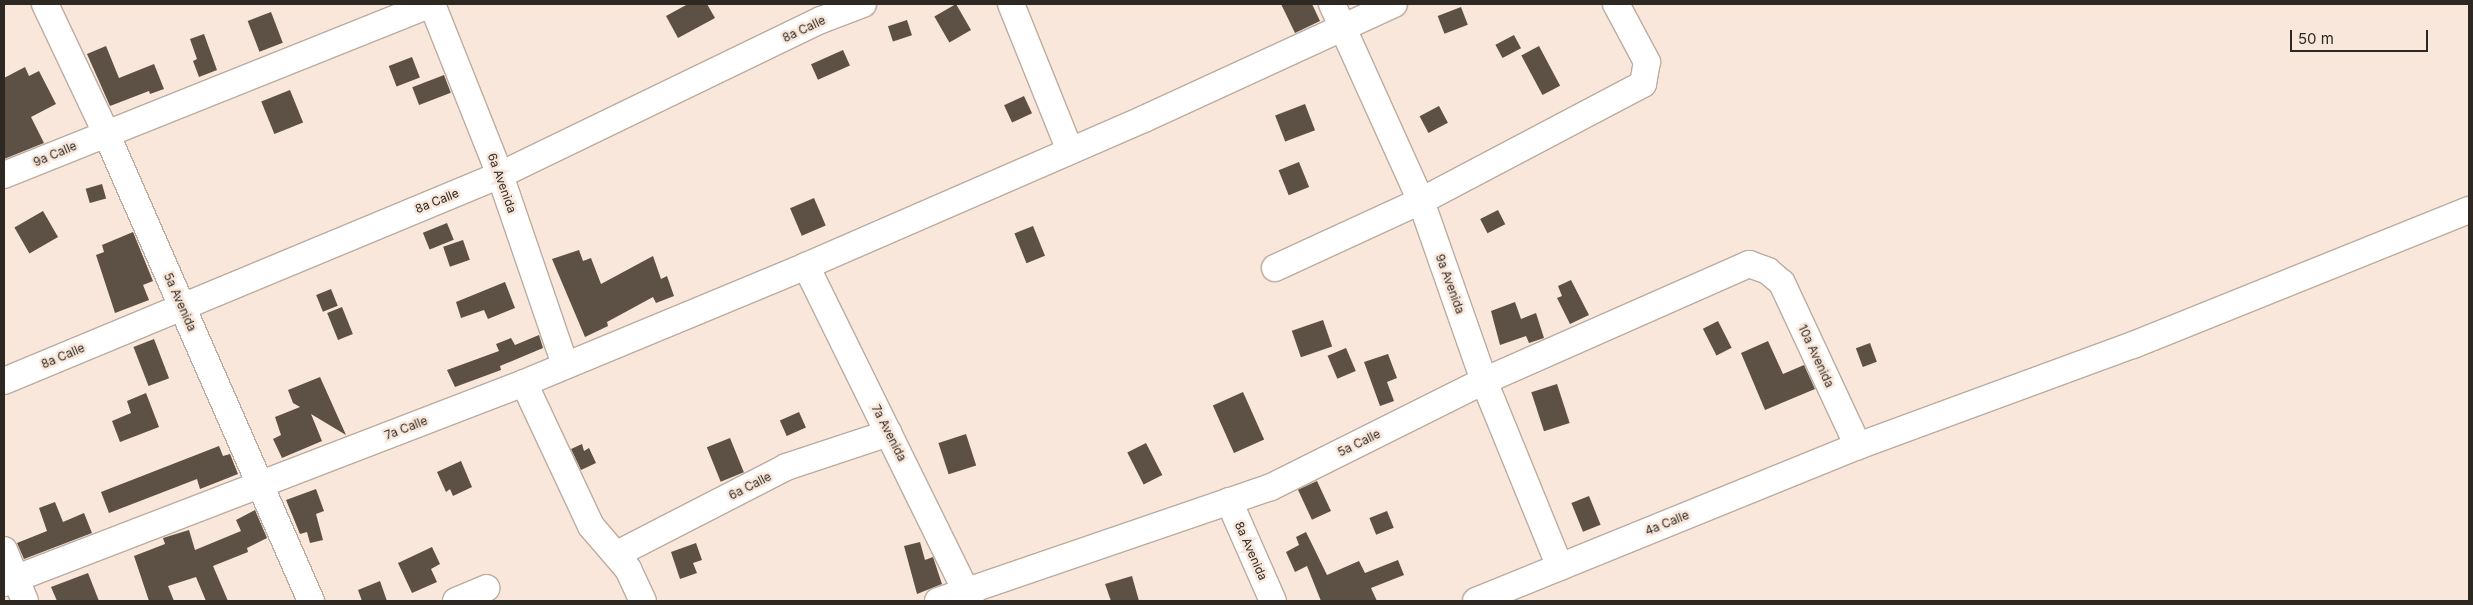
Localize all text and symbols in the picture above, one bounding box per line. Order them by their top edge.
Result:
street label: 8a Calle [780,13,828,45]
scale bar [2293,20,2430,52]
text: 50 m [2298,29,2334,48]
street label: 9a Calle [31,138,79,170]
street label: 6a Avenida [485,151,519,215]
street label: 8a Calle [413,186,461,216]
street label: 9a Avenida [1433,252,1467,316]
street label: 5a Avenida [161,271,199,333]
street label: 10a Avenida [1795,322,1837,390]
street label: 8a Calle [39,340,87,372]
street label: 7a Avenida [869,402,909,464]
street label: 7a Calle [383,413,429,443]
street label: 5a Calle [1335,427,1383,459]
street label: 6a Calle [726,469,774,503]
street label: 4a Calle [1643,508,1691,538]
street label: 8a Avenida [1232,519,1270,583]

